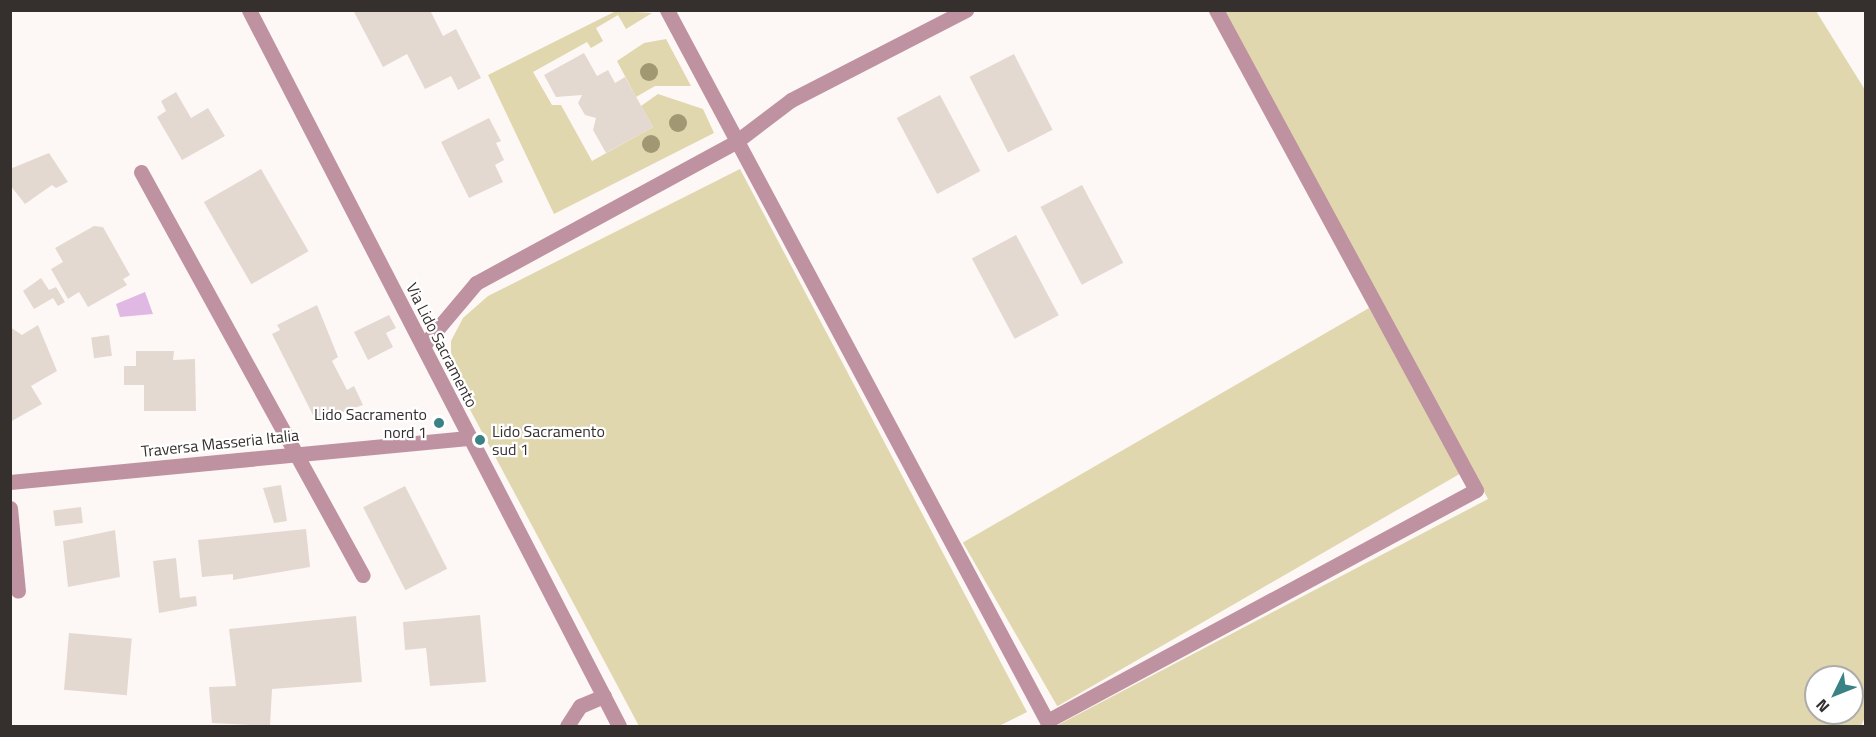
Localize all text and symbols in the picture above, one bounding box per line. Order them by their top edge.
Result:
street label: Via Lido Sacramento [402,280,482,410]
place label: Lido Sacramento nord 1 [314,404,427,442]
marker: Lido Sacramento nord 1 [432,416,446,430]
place label: Lido Sacramento sud 1 [492,421,605,459]
street label: Traversa Masseria Italia [140,425,300,461]
marker: Lido Sacramento sud 1 [473,433,487,447]
north arrow [1804,665,1864,725]
text: N [1810,694,1835,718]

